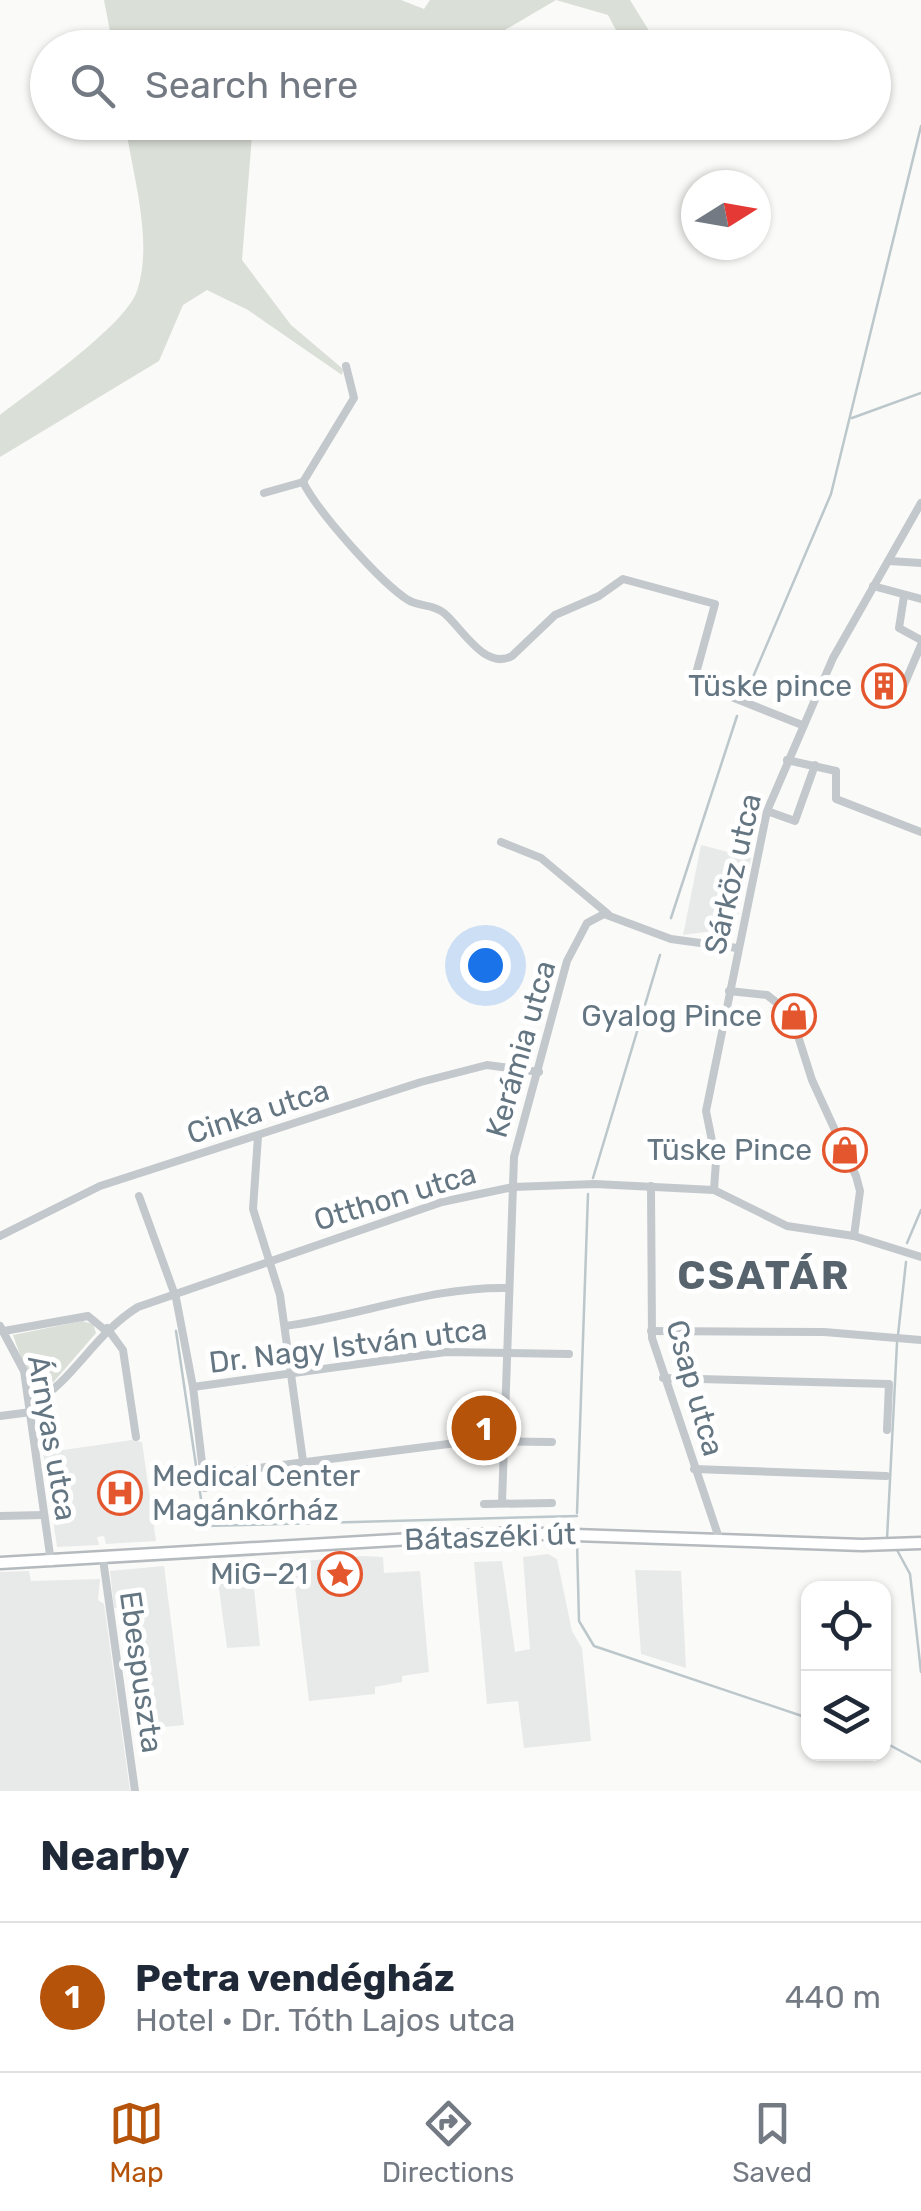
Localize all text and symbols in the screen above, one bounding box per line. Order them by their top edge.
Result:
search box [30,30,891,140]
icon: search [65,58,120,113]
text: Search here [145,62,358,108]
north arrow [681,170,771,260]
building icon: Tüske pince [861,663,907,709]
place label: Tüske pince [688,668,852,704]
street label: Sárköz utca [697,790,769,958]
your location [460,940,511,991]
street label: Kerámia utca [479,956,563,1142]
shop icon: Gyalog Pince [771,993,817,1039]
place label: Gyalog Pince [581,998,762,1034]
street label: Cinka utca [182,1072,334,1152]
shop icon: Tüske Pince [822,1127,868,1173]
place label: Tüske Pince [647,1132,812,1168]
street label: Otthon utca [310,1155,480,1239]
district label: CSATÁR [677,1252,851,1299]
street label: Dr. Nagy István utca [207,1311,489,1381]
street label: Csap utca [658,1316,732,1460]
street label: Árnyas utca [20,1352,84,1524]
pin: 1 [452,1390,516,1466]
place label: Medical Center Magánkórház [152,1458,361,1528]
hospital icon: Medical Center Magánkórház [97,1470,143,1516]
street label: Bátaszéki út [404,1516,577,1558]
place icon: MiG–21 [317,1551,363,1597]
place label: MiG–21 [210,1556,308,1592]
map controls [801,1581,891,1761]
button: locate [801,1581,891,1671]
street label: Ebespuszta [112,1589,170,1755]
button: layers [801,1671,891,1761]
text: Nearby [40,1831,190,1881]
text: Petra vendégház [135,1955,455,2001]
text: 1 [65,1978,80,2016]
text: 440 m [785,1978,881,2016]
text: Hotel · Dr. Tóth Lajos utca [135,2001,515,2039]
tab: Map [109,2096,164,2189]
tab: Directions [382,2096,514,2189]
tab: Saved [732,2096,812,2189]

